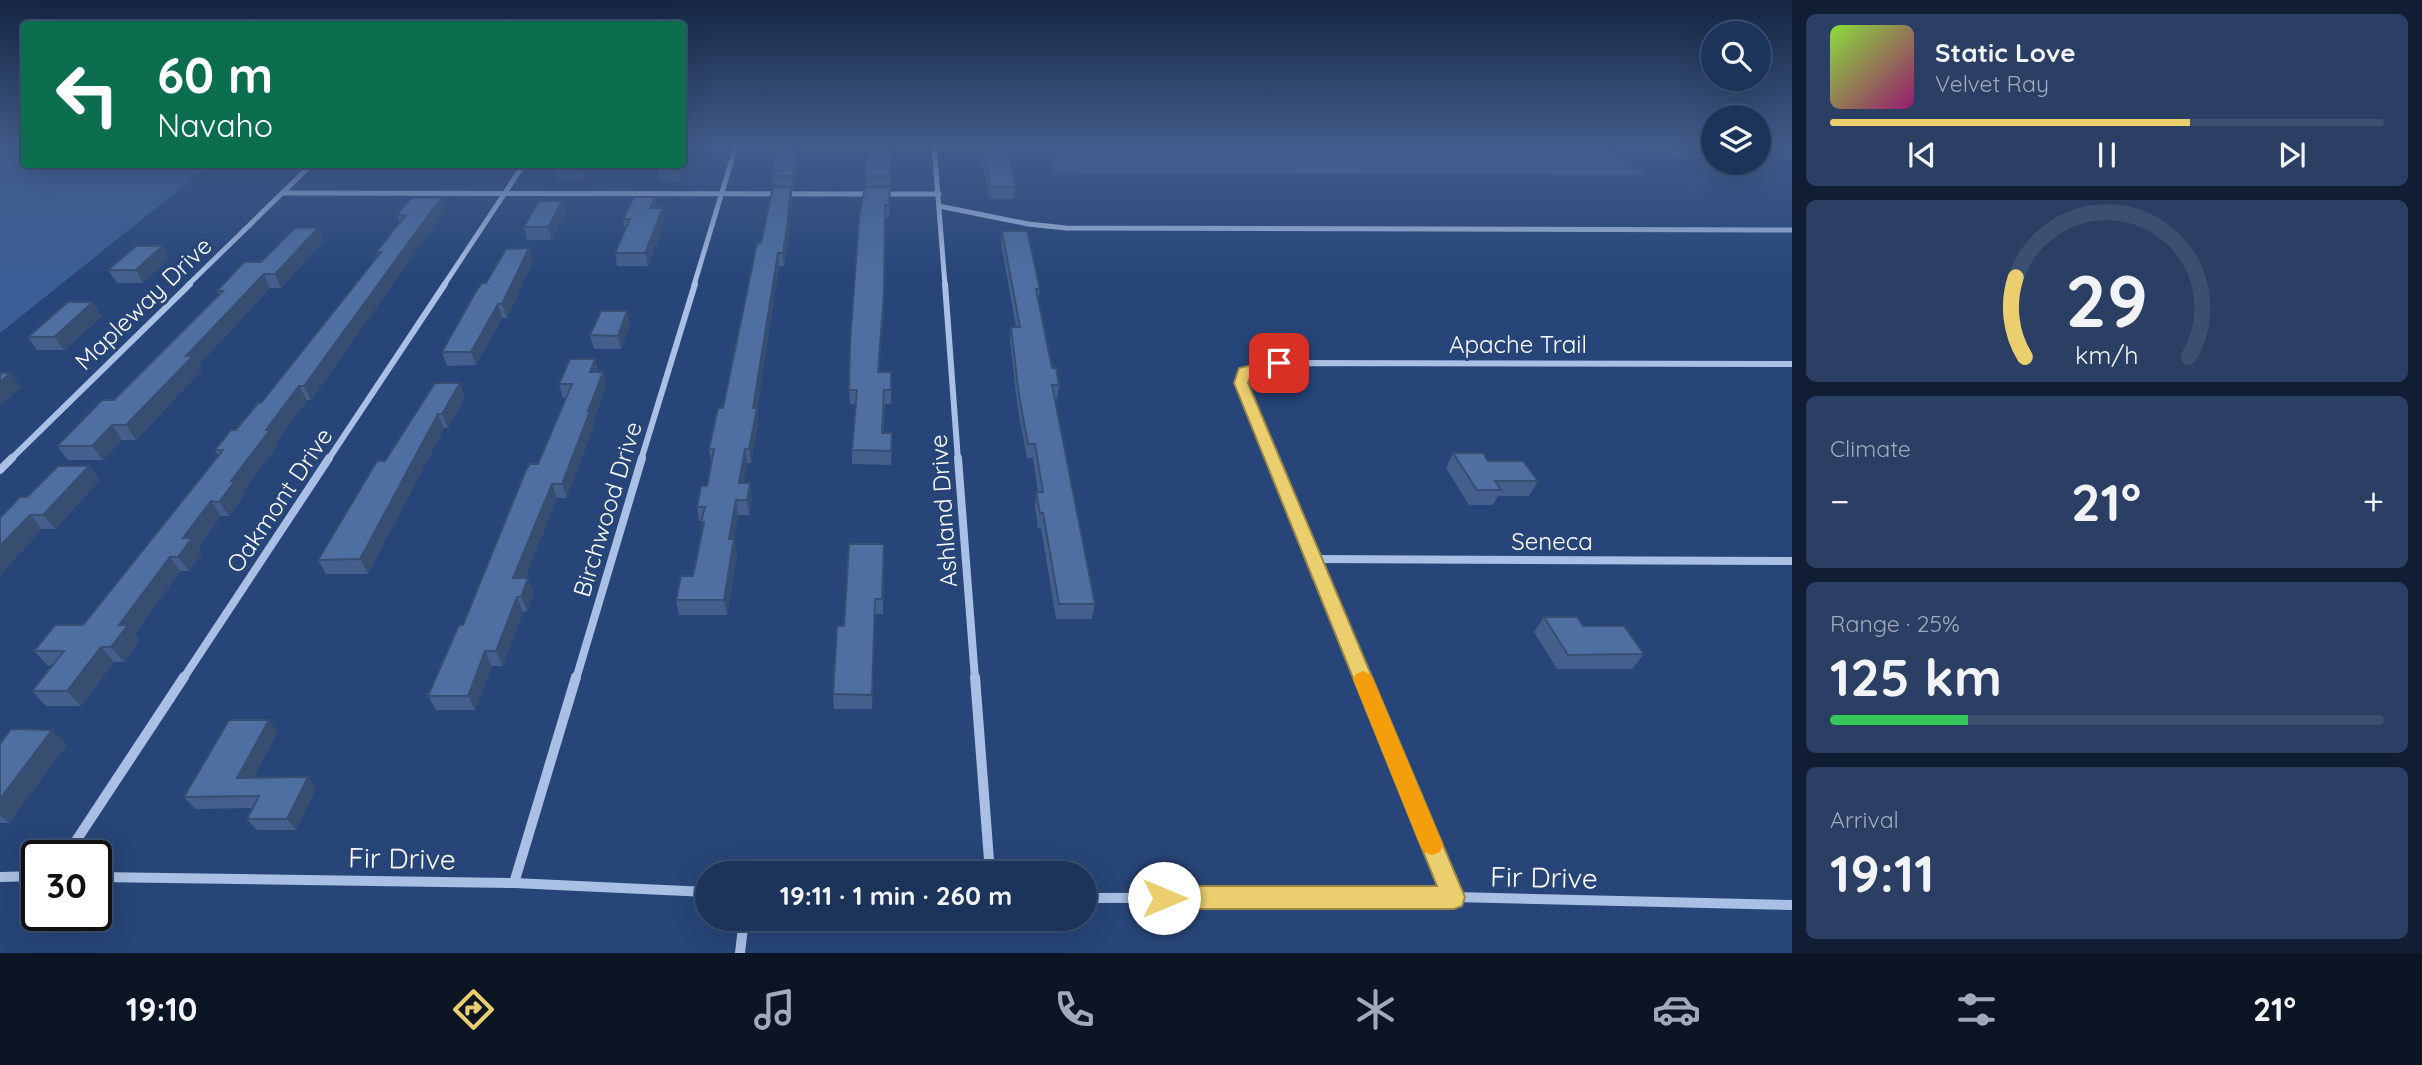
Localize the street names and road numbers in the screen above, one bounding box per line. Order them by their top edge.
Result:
street label: Mapleway Drive [68,230,218,376]
street label: Apache Trail [1449,329,1587,359]
street label: Birchwood Drive [566,418,648,600]
street label: Oakmont Drive [219,422,339,578]
street label: Ashland Drive [923,434,963,588]
street label: Seneca [1511,526,1593,556]
street label: Fir Drive [348,840,456,876]
street label: Fir Drive [1490,859,1598,895]

